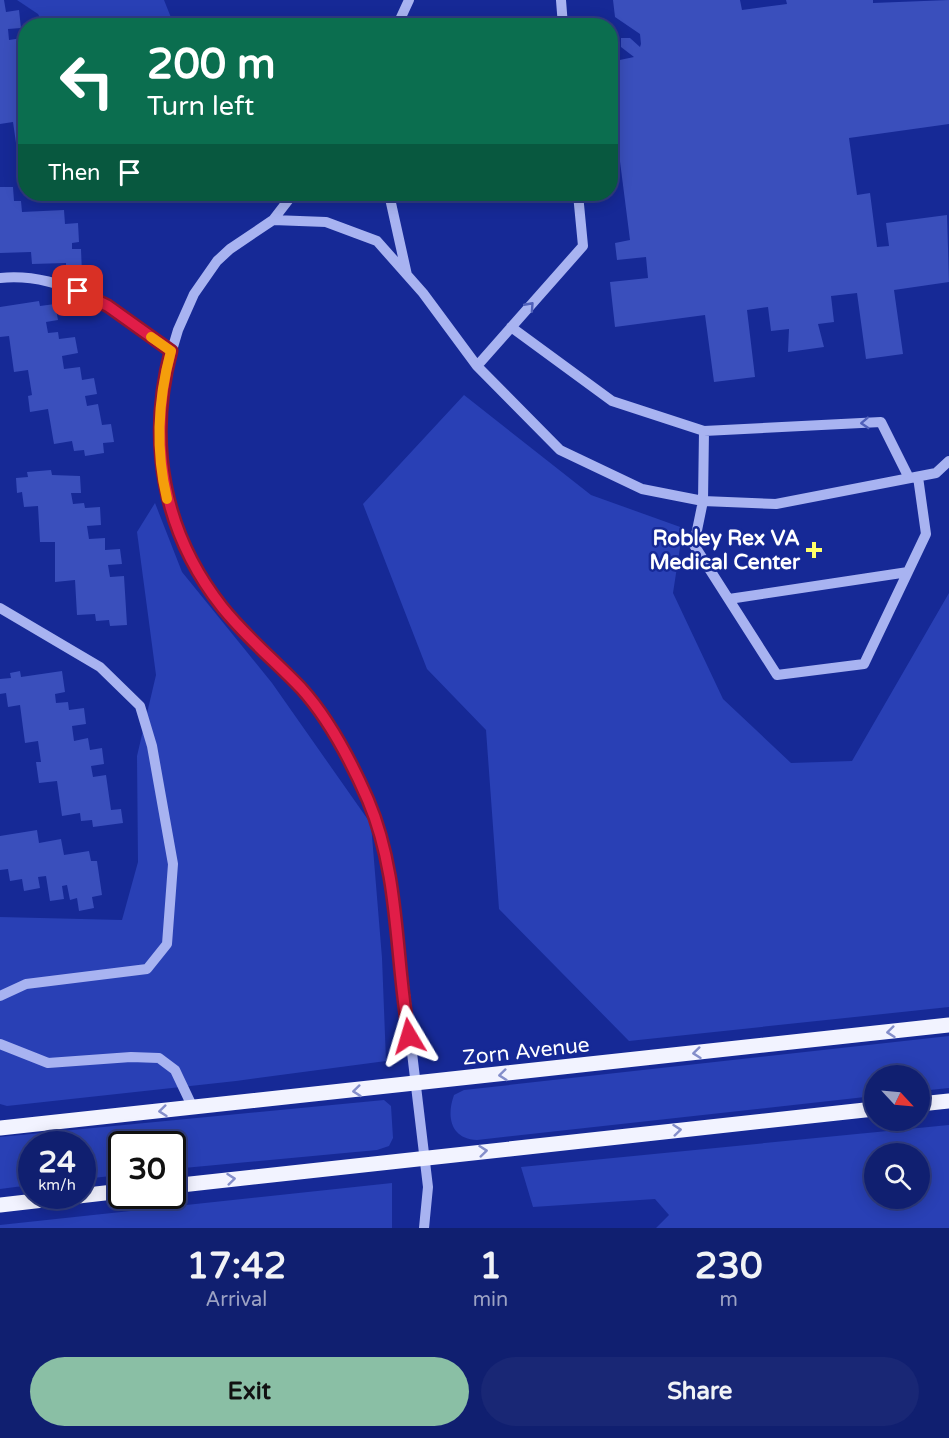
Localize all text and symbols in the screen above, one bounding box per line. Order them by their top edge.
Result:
text: 200 m [147,39,276,90]
icon: left [48,42,126,120]
text: Turn left [147,90,254,123]
icon: arrive [113,156,146,189]
text: Then [48,160,101,186]
pin [52,265,103,316]
icon: arrive [61,274,94,307]
one-way arrow [523,302,534,313]
one-way arrow [860,416,869,429]
place label: Robley Rex VA Medical Center [649,526,801,575]
marker: Robley Rex VA Medical Center [805,541,823,559]
position arrow [377,1004,441,1068]
one-way arrow [886,1025,895,1038]
street label: Zorn Avenue [461,1032,591,1071]
one-way arrow [692,1046,702,1059]
north arrow [864,1065,930,1131]
map controls [864,1065,930,1209]
one-way arrow [499,1068,508,1080]
one-way arrow [352,1084,362,1097]
one-way arrow [159,1104,168,1117]
one-way arrow [672,1124,681,1137]
speed limit sign: 30 [108,1131,186,1209]
button: search [864,1143,930,1209]
text: 24 [38,1144,76,1181]
one-way arrow [478,1145,487,1158]
one-way arrow [226,1174,235,1186]
text: km/h [38,1176,76,1194]
text: 17:42 [186,1245,286,1288]
text: 1 [479,1245,502,1288]
text: 230 [695,1245,763,1288]
text: Arrival [205,1288,267,1312]
text: min [473,1288,508,1312]
text: m [719,1288,738,1312]
button: Exit [30,1357,469,1426]
button: Share [481,1357,919,1426]

